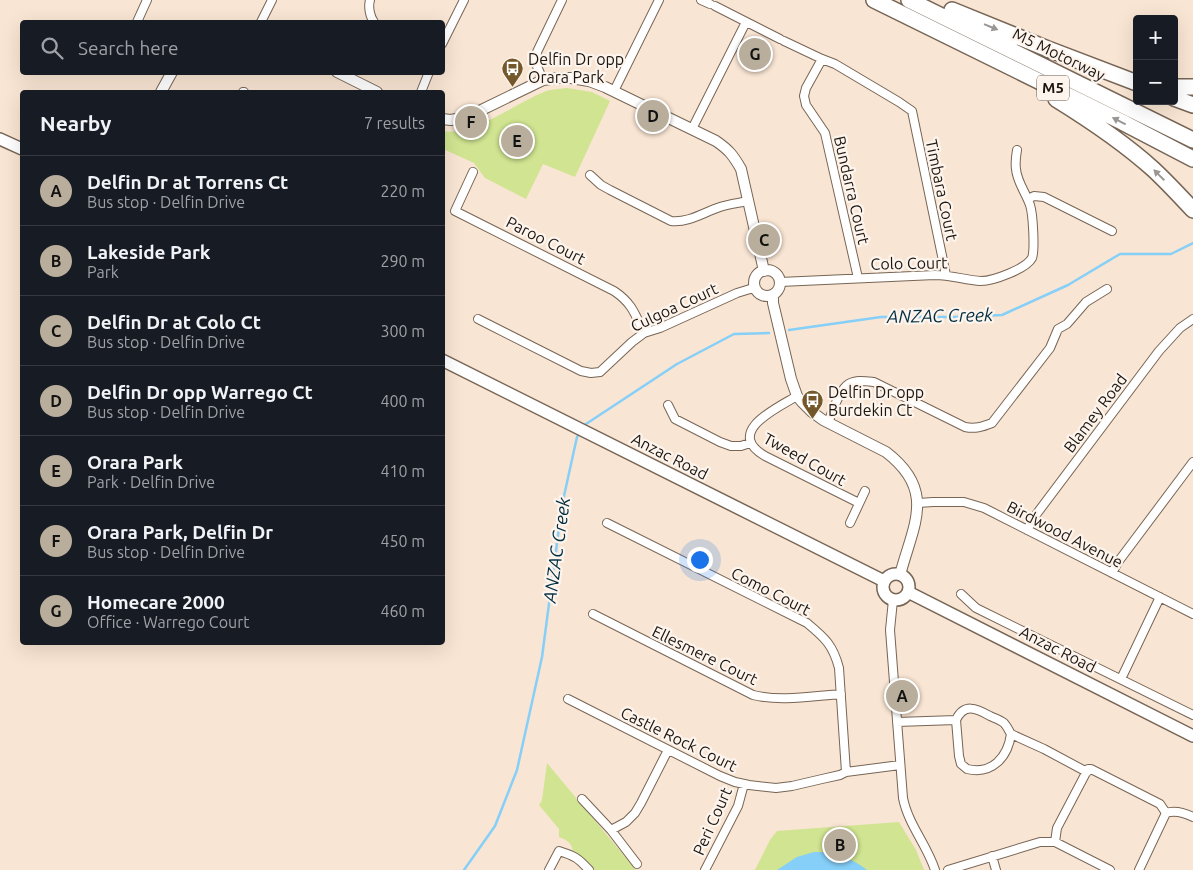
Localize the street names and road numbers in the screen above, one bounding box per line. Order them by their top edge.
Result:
street label: M5 Motorway [1010,24,1108,84]
road number: M5 [1037,76,1069,100]
street label: Bundarra Court [831,134,873,247]
street label: Timbara Court [922,138,962,243]
street label: Paroo Court [503,212,589,268]
street label: Colo Court [870,253,948,273]
street label: Culgoa Court [628,279,721,335]
street label: Blamey Road [1060,370,1130,456]
street label: Anzac Road [629,429,711,483]
street label: Tweed Court [761,429,850,489]
street label: Birdwood Avenue [1004,497,1126,571]
street label: Como Court [728,563,814,619]
street label: Ellesmere Court [649,622,761,689]
street label: Anzac Road [1017,622,1099,676]
street label: Castle Rock Court [618,703,741,775]
street label: Peri Court [689,784,735,858]

